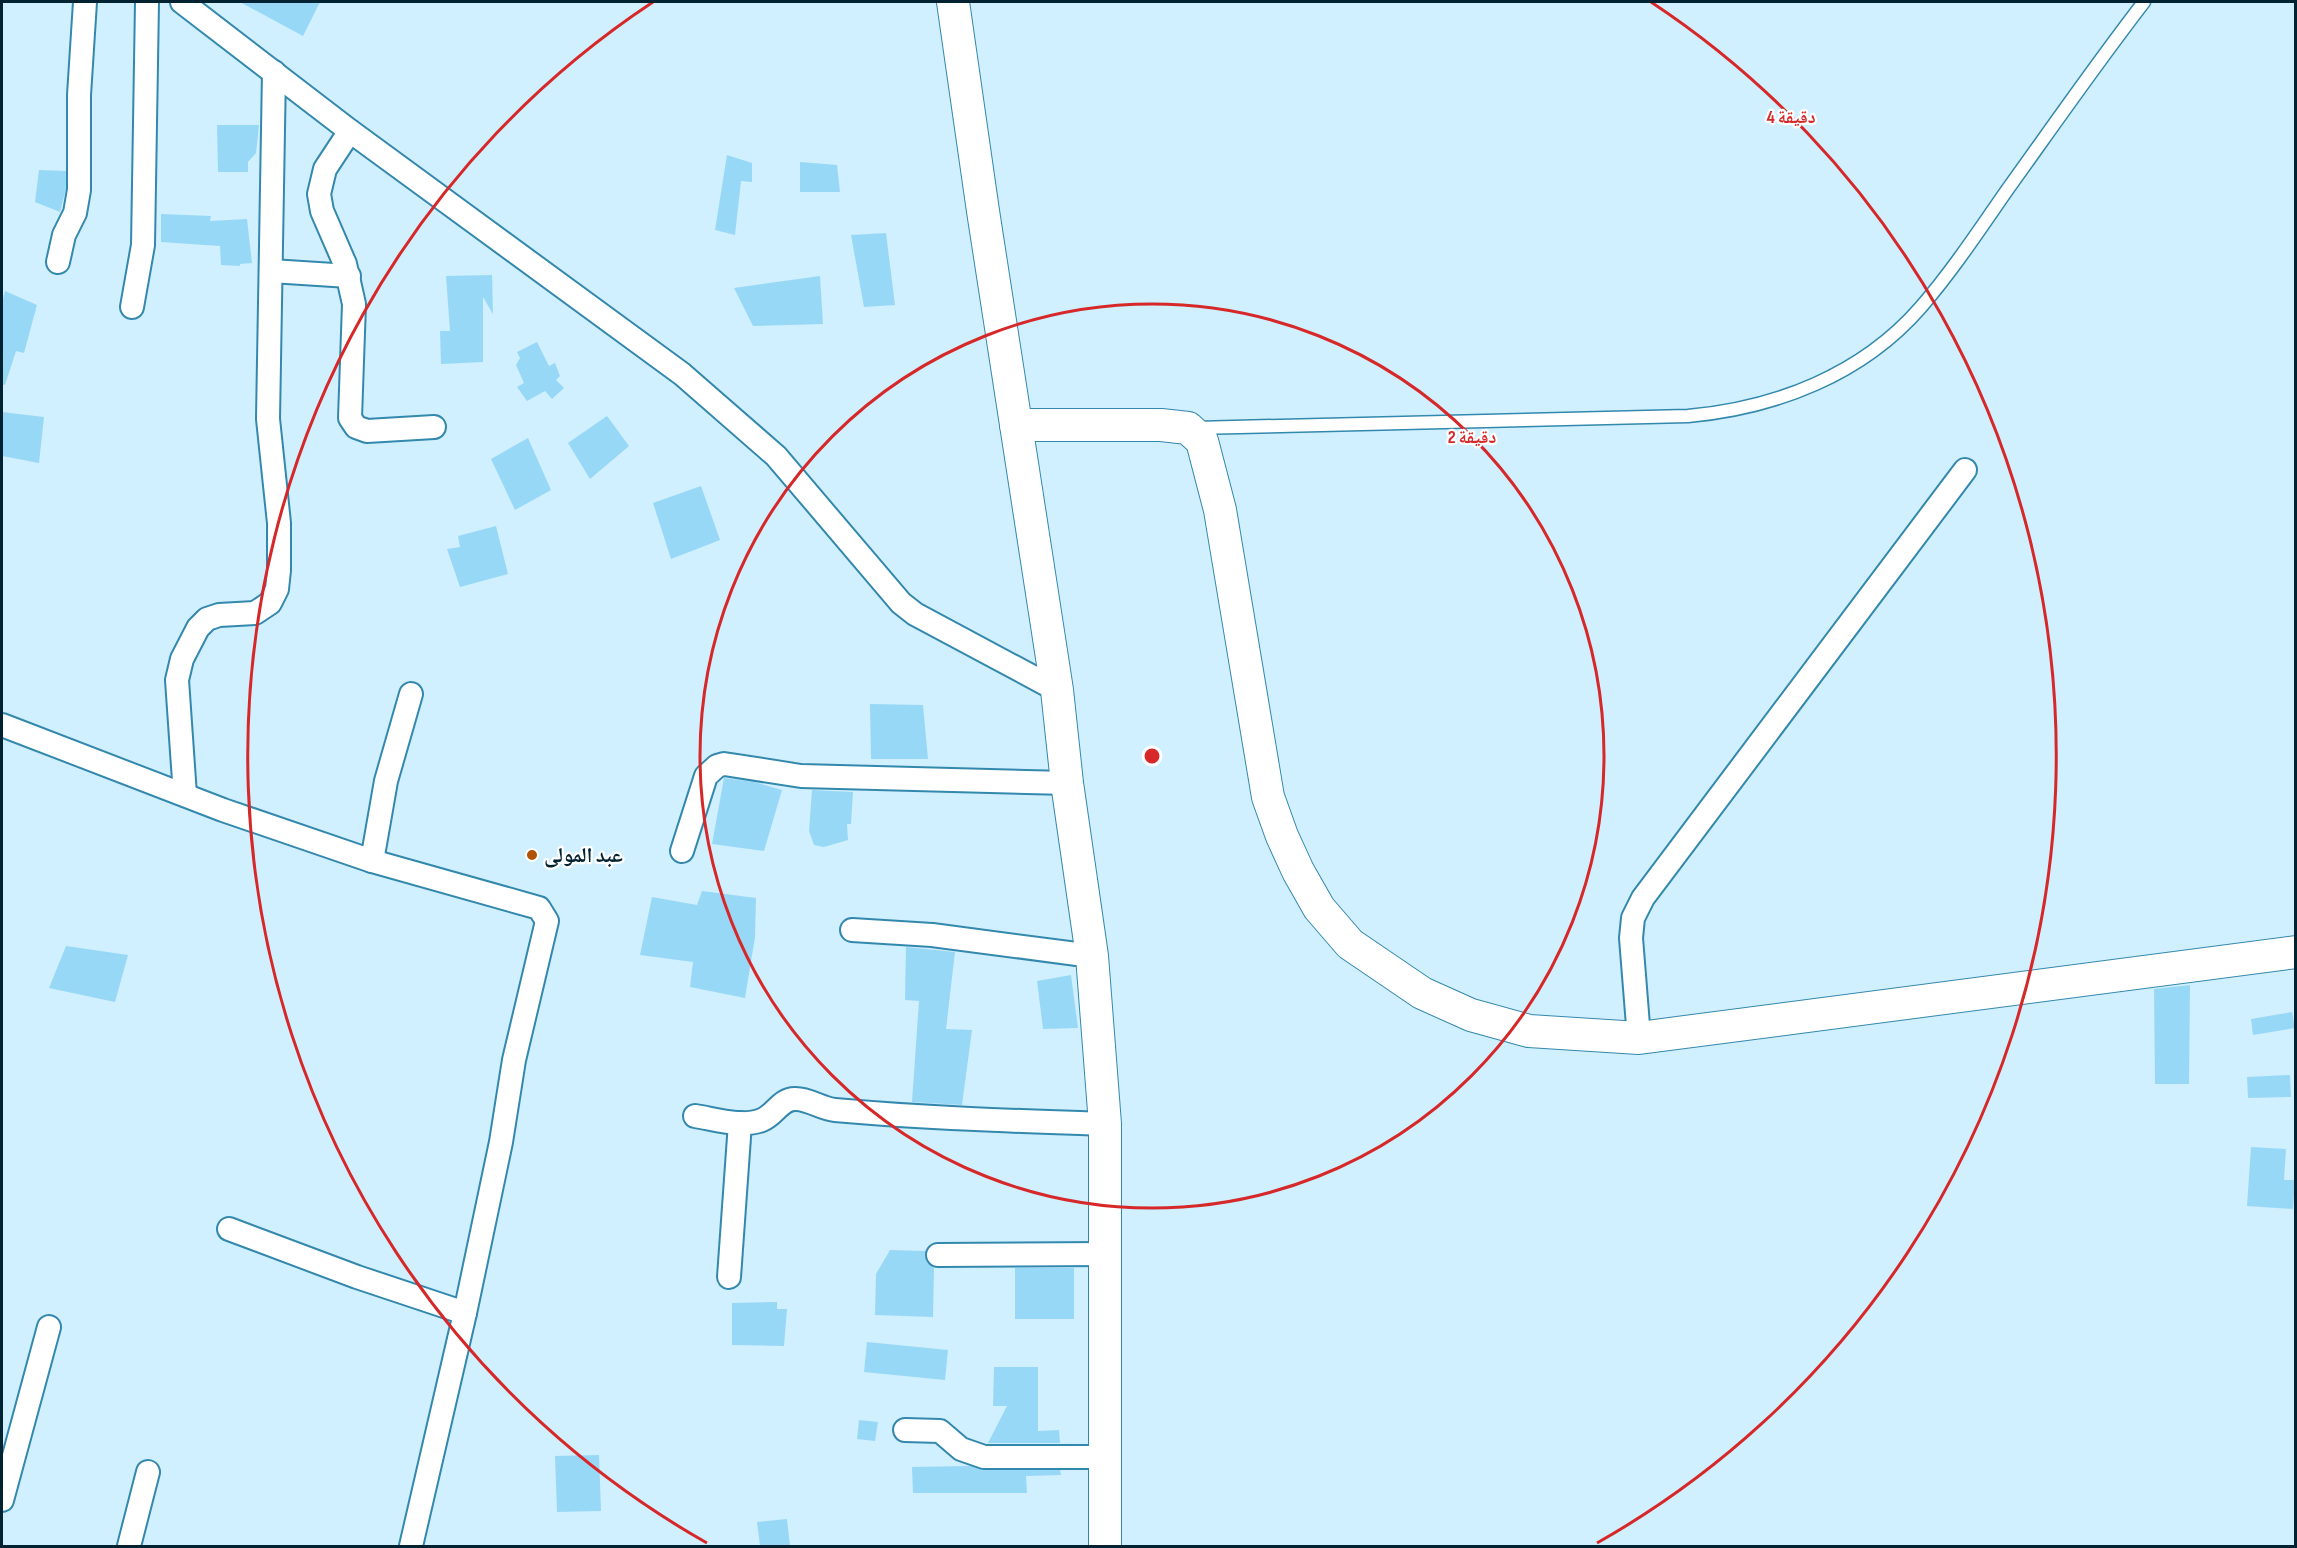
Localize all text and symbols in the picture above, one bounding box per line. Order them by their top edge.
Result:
text: 4 دقيقة [1767,107,1816,128]
text: 2 دقيقة [1448,427,1496,448]
centre of rings [1142,746,1162,766]
place label: عبد المولى [544,843,623,868]
marker: عبد المولى [525,848,539,862]

